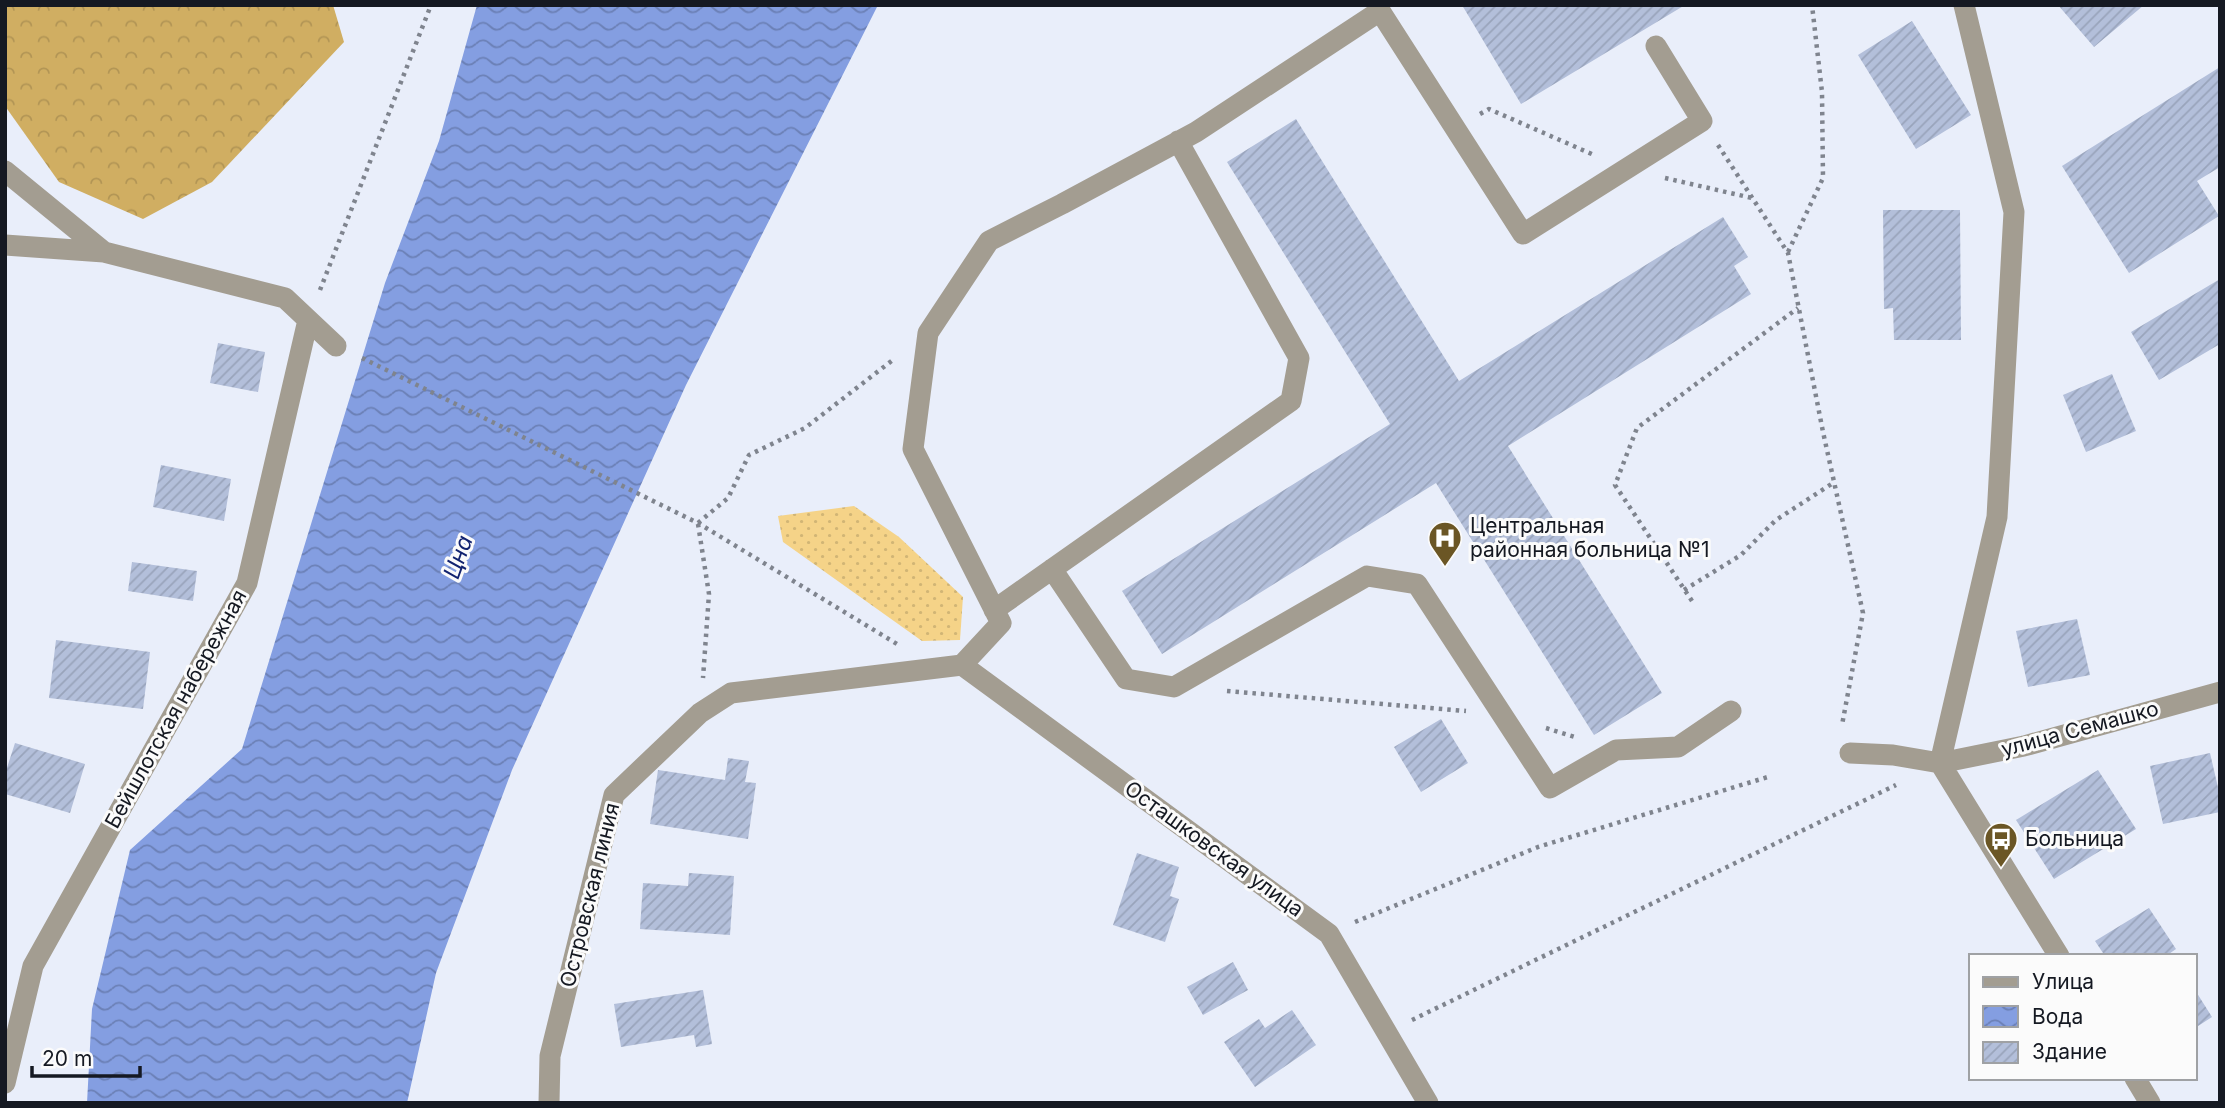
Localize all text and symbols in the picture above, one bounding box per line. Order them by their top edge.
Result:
place label: Центральная районная больница №1 [1470,513,1709,562]
hospital icon: Центральная районная больница №1 [1426,519,1464,568]
water label: Цна [437,531,479,583]
street label: Бейшлотская набережная [99,585,252,832]
street label: улица Семашко [1998,695,2161,762]
street label: Осташковская улица [1120,775,1308,922]
street label: Островская линия [555,800,625,990]
bus stop icon: Больница [1982,820,2020,869]
place label: Больница [2025,826,2124,851]
legend [1969,954,2197,1080]
text: Улица [2032,969,2094,994]
text: Вода [2032,1004,2083,1029]
scale bar [32,1034,140,1078]
text: Здание [2032,1039,2107,1064]
text: 20 m [42,1046,92,1071]

